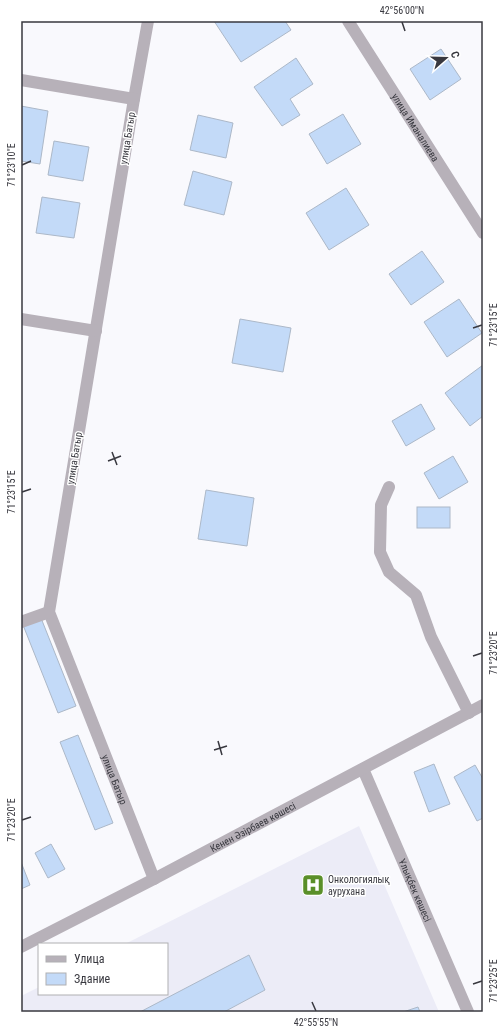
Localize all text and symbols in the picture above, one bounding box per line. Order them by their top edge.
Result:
text: 42°56'00"N [380,5,424,16]
north arrow [426,38,466,78]
text: С [448,50,462,60]
street label: улица Иманалиева [390,91,441,164]
street label: улица Батыр [118,111,137,165]
text: 71°23'10"E [6,143,17,187]
text: 71°23'15"E [488,303,499,347]
street label: улица Батыр [65,431,84,485]
text: 71°23'15"E [6,470,17,514]
text: 71°23'20"E [488,631,499,675]
street label: улица Батыр [100,753,129,806]
text: 71°23'20"E [6,798,17,842]
street label: Кенен Әзірбаев көшесі [208,800,298,854]
street label: Ұлықбек көшесі [396,857,433,924]
hospital icon: Онкологиялық аурухана [300,872,326,898]
place label: Онкологиялық аурухана [328,874,390,897]
legend [38,943,168,995]
text: Улица [74,952,105,966]
text: 71°23'25"E [488,959,499,1003]
text: Здание [74,972,111,986]
text: 42°55'55"N [294,1017,338,1028]

